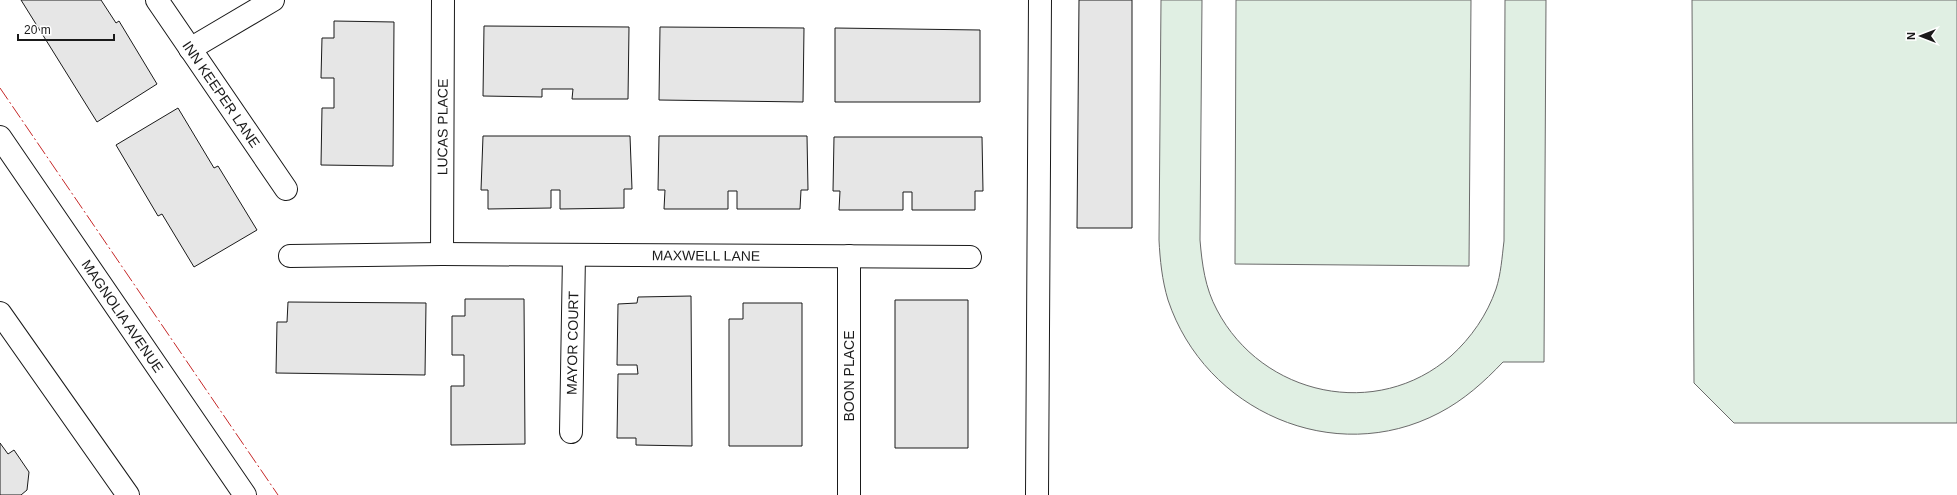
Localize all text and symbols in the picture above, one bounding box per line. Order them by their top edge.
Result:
scale bar [18,16,114,42]
north arrow [1901,16,1941,56]
text: 20 m [24,23,51,37]
text: N [1905,32,1917,40]
street label: INN KEEPER LANE [179,38,263,150]
street label: LUCAS PLACE [434,79,451,175]
street label: MAXWELL LANE [652,247,760,264]
street label: MAGNOLIA AVENUE [78,257,167,375]
street label: MAYOR COURT [564,291,581,395]
street label: BOON PLACE [841,330,857,422]

